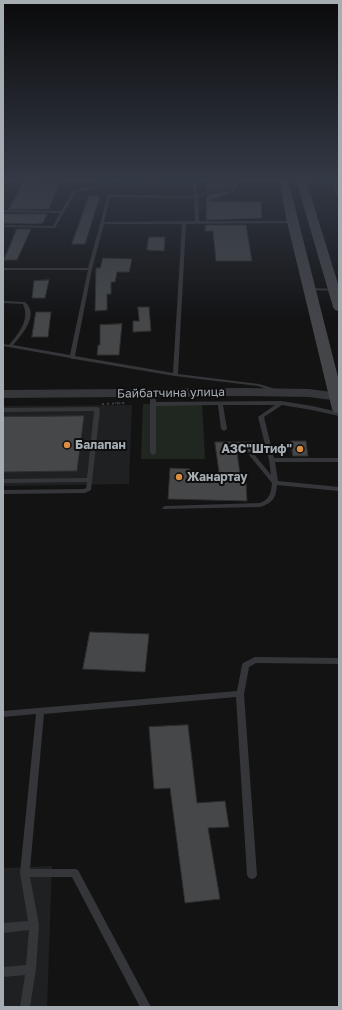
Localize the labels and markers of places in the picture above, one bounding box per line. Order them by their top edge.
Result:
place label: Балапан [75,438,126,452]
marker: Балапан [62,440,72,450]
place label: АЗС"Штиф" [222,442,292,456]
marker: АЗС"Штиф" [295,444,305,454]
place label: Жанартау [187,470,248,484]
marker: Жанартау [174,472,184,482]

